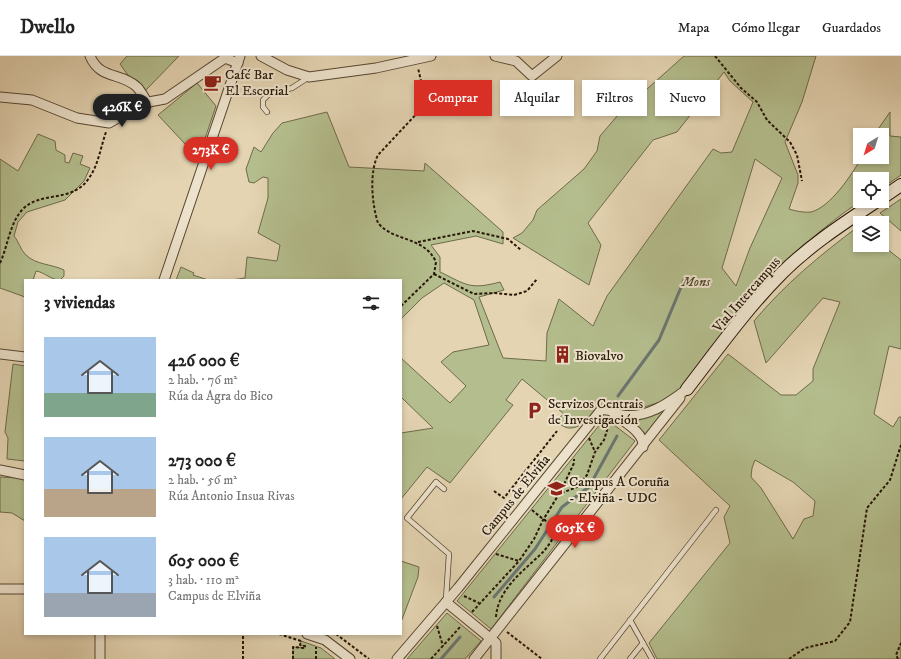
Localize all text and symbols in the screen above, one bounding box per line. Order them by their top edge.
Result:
text: Dwello [20,16,75,39]
text: Mapa [678,19,709,37]
text: Cómo llegar [731,19,800,37]
text: Guardados [822,19,881,37]
place label: Café Bar El Escorial [225,66,289,100]
cafe icon: Café Bar El Escorial [202,72,222,92]
chip: Comprar [414,80,492,116]
chip: Alquilar [500,80,574,116]
chip: Filtros [582,80,647,116]
chip: Nuevo [655,80,720,116]
pin: 426K € [89,94,155,128]
text: 426K € [102,99,142,115]
north arrow [853,128,889,164]
map controls [853,128,889,252]
pin: 273K € [178,137,244,171]
text: 273K € [192,142,230,158]
button: locate [853,172,889,208]
button: layers [853,216,889,252]
street label: Vial Intercampus [708,253,785,337]
park label: Mons [681,273,711,291]
text: 3 viviendas [44,292,115,314]
icon: filters [360,292,382,314]
building icon: Biovalvo [552,345,572,365]
place label: Biovalvo [575,347,624,365]
text: 426 000 € [168,350,240,372]
icon: home [76,353,124,401]
text: 2 hab. · 76 m² [168,372,237,388]
text: Rúa da Agra do Bico [168,388,273,404]
place label: Servizos Centrais de Investigación [548,395,643,429]
parking icon: Servizos Centrais de Investigación [525,401,545,421]
text: 273 000 € [168,450,236,472]
street label: Campus de Elviña [477,451,554,540]
icon: home [76,453,124,501]
text: 2 hab. · 56 m² [168,472,237,488]
place label: Campus A Coruña - Elviña - UDC [569,473,670,507]
school or university icon: Campus A Coruña - Elviña - UDC [546,479,566,499]
text: Rúa Antonio Insua Rivas [168,488,295,504]
pin: 605K € [542,515,608,549]
text: 605K € [555,520,595,536]
text: 605 000 € [168,550,239,572]
icon: home [76,553,124,601]
text: 3 hab. · 110 m² [168,572,239,588]
text: Campus de Elviña [168,588,261,604]

